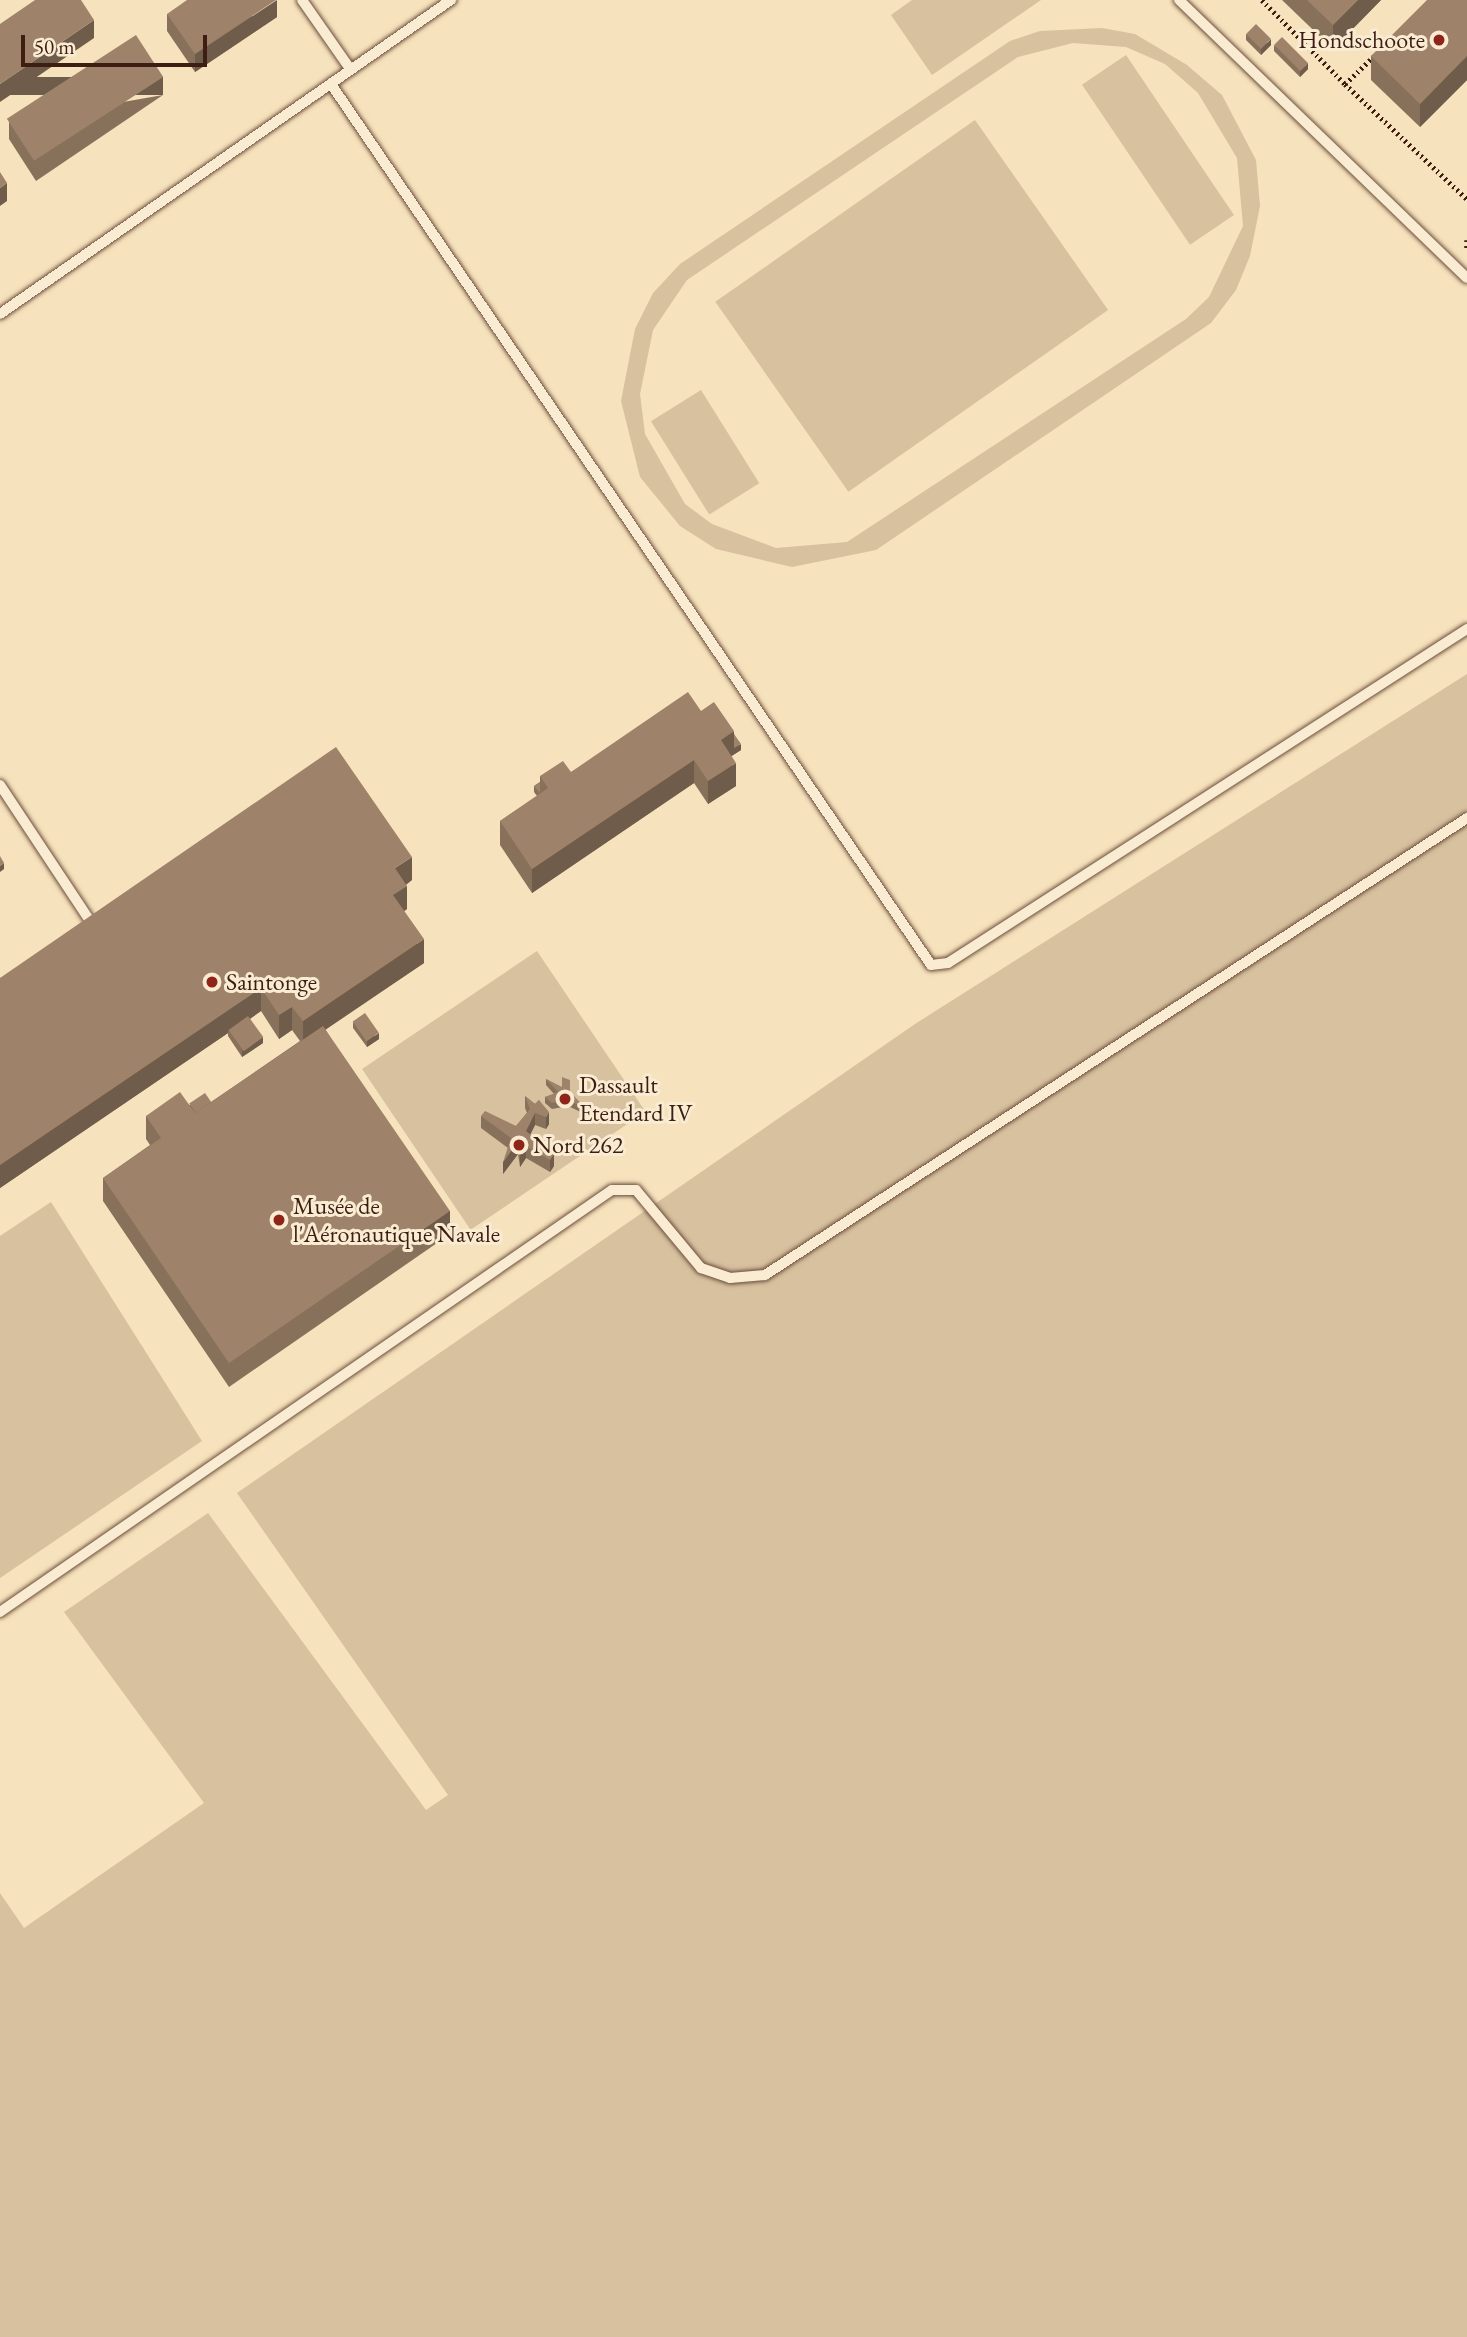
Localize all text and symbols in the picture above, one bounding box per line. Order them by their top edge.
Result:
scale bar [24,21,210,65]
place label: Hondschoote [1298,26,1425,54]
marker: Hondschoote [1431,32,1447,48]
text: 50 m [34,33,75,60]
place label: Saintonge [226,968,317,996]
marker: Saintonge [204,974,220,990]
place label: Dassault Etendard IV [579,1071,693,1127]
marker: Dassault Etendard IV [557,1091,573,1107]
place label: Nord 262 [533,1131,623,1159]
marker: Nord 262 [511,1137,527,1153]
place label: Musée de l'Aéronautique Navale [293,1192,500,1248]
marker: Musée de l'Aéronautique Navale [271,1212,287,1228]

